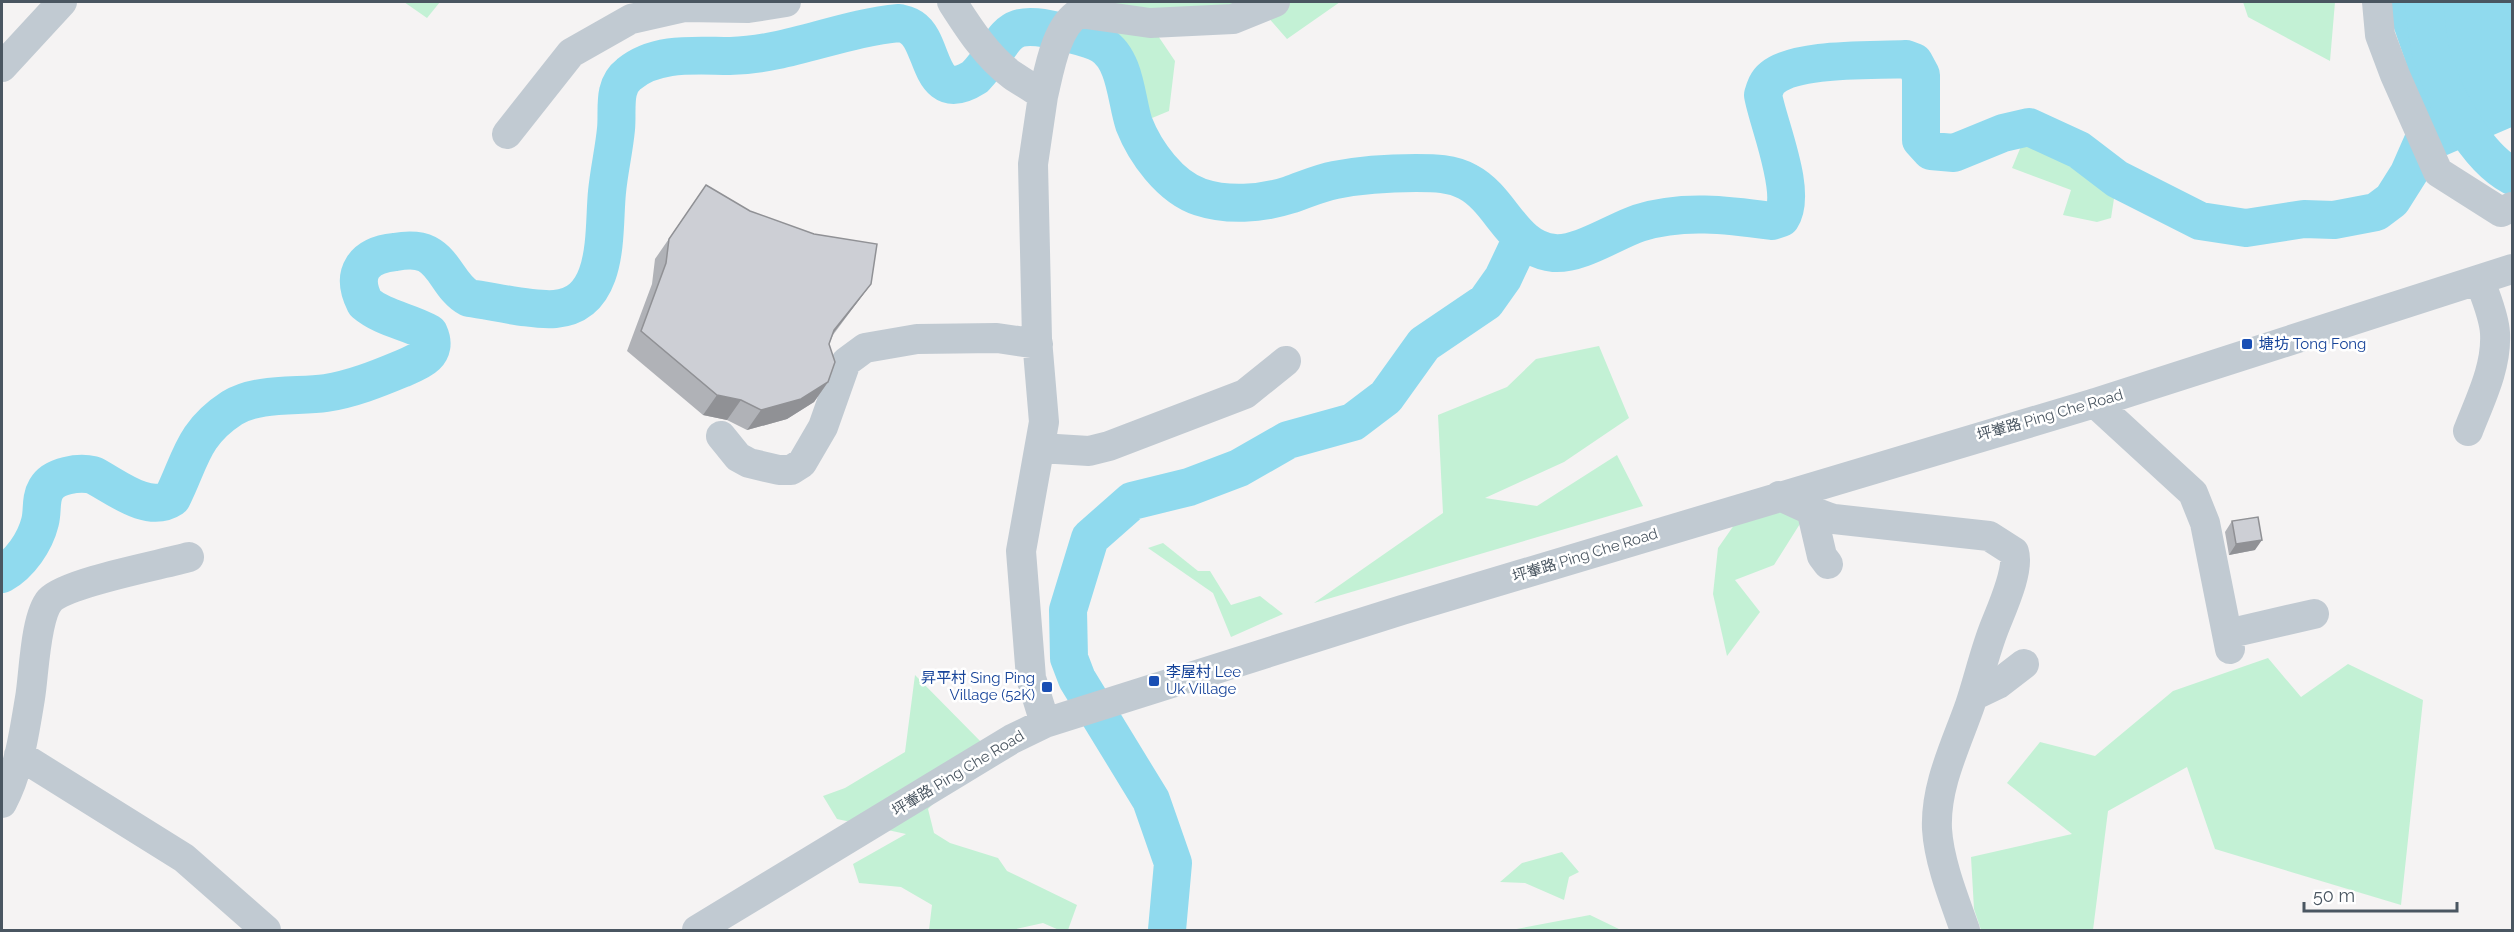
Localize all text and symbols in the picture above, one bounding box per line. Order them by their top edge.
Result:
place label: 塘坊 Tong Fong [2259,335,2366,353]
marker: 塘坊 Tong Fong [2240,337,2254,351]
street label: 坪輋路 Ping Che Road [1975,386,2125,444]
street label: 坪輋路 Ping Che Road [1510,524,1660,586]
place label: 李屋村 Lee Uk Village [1166,663,1241,698]
place label: 昇平村 Sing Ping Village (52K) [921,669,1035,704]
marker: 李屋村 Lee Uk Village [1147,674,1161,688]
marker: 昇平村 Sing Ping Village (52K) [1040,680,1054,694]
street label: 坪輋路 Ping Che Road [889,726,1027,820]
scale bar [2304,875,2457,913]
text: 50 m [2313,885,2355,906]

